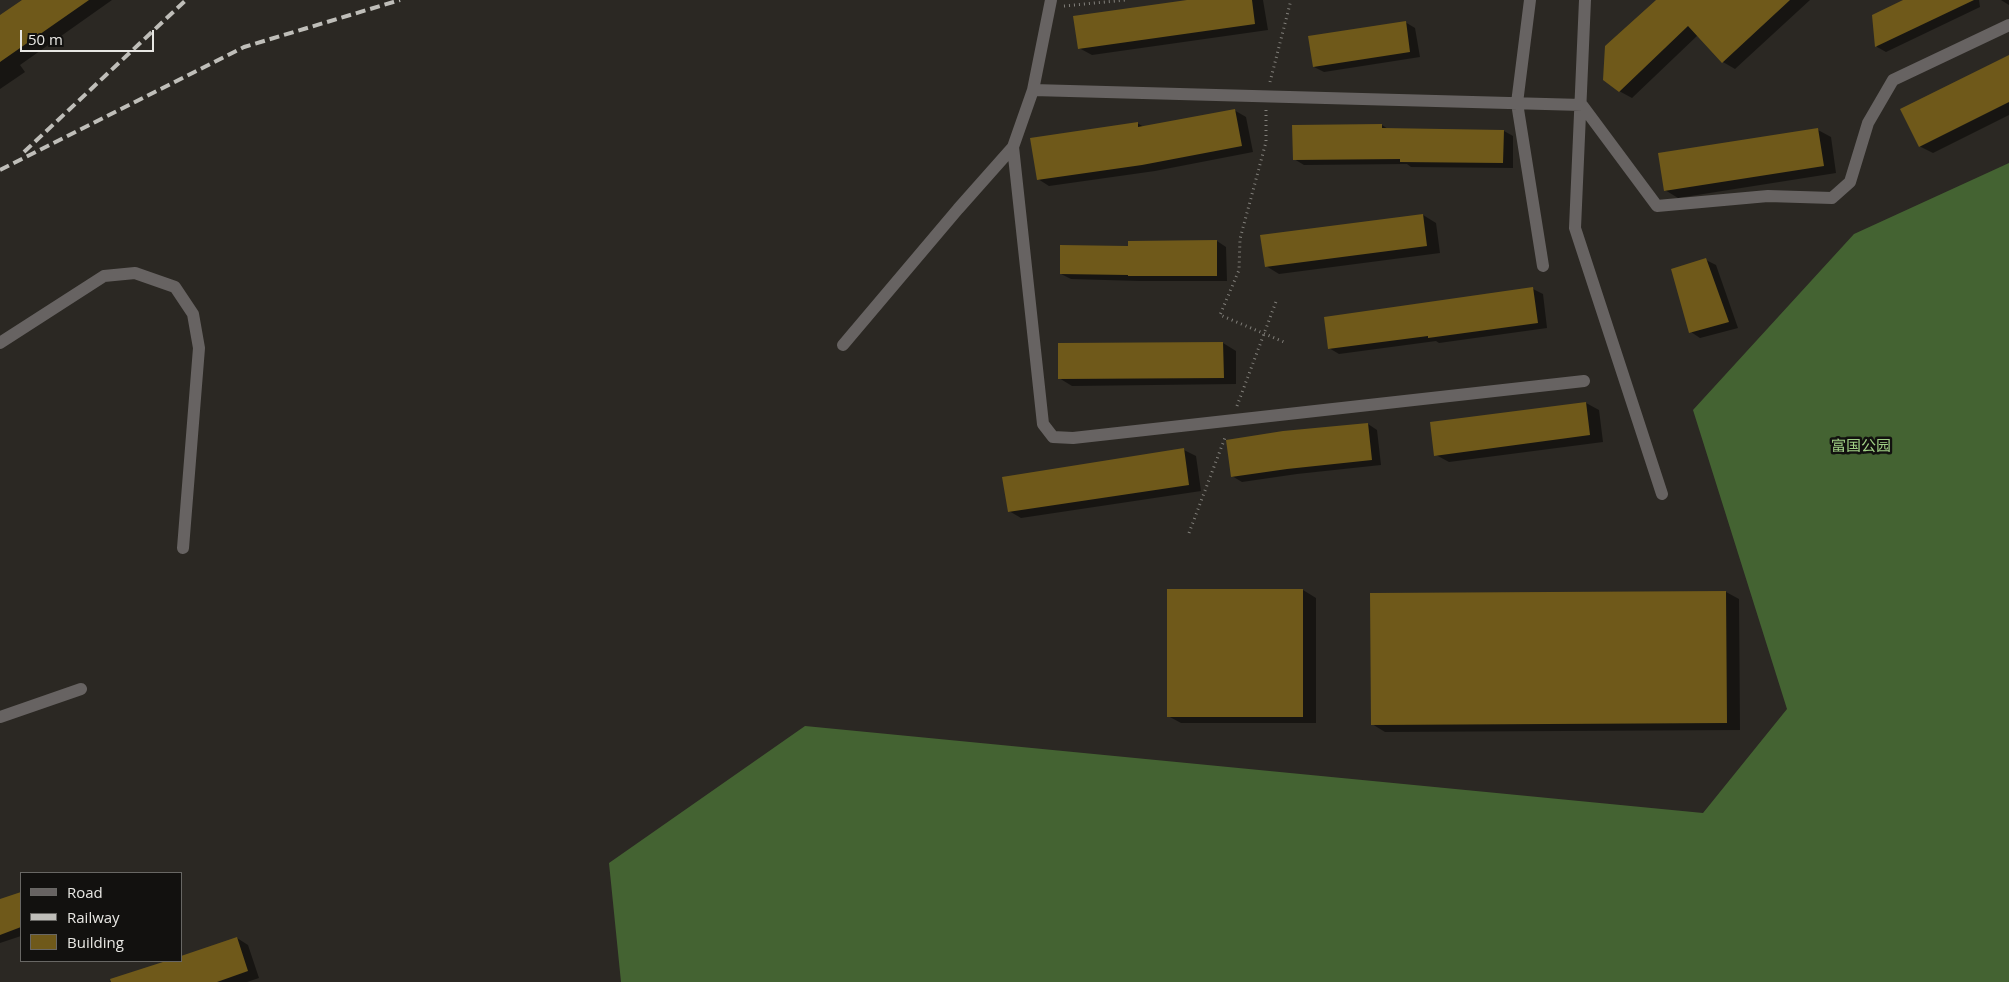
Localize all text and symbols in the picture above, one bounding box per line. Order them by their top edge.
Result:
scale bar [22,20,156,52]
text: 50 m [28,29,63,49]
park label: 富国公园 [1831,438,1891,456]
legend [20,872,182,962]
text: Road [67,882,103,902]
text: Railway [67,907,120,927]
text: Building [67,932,124,952]

